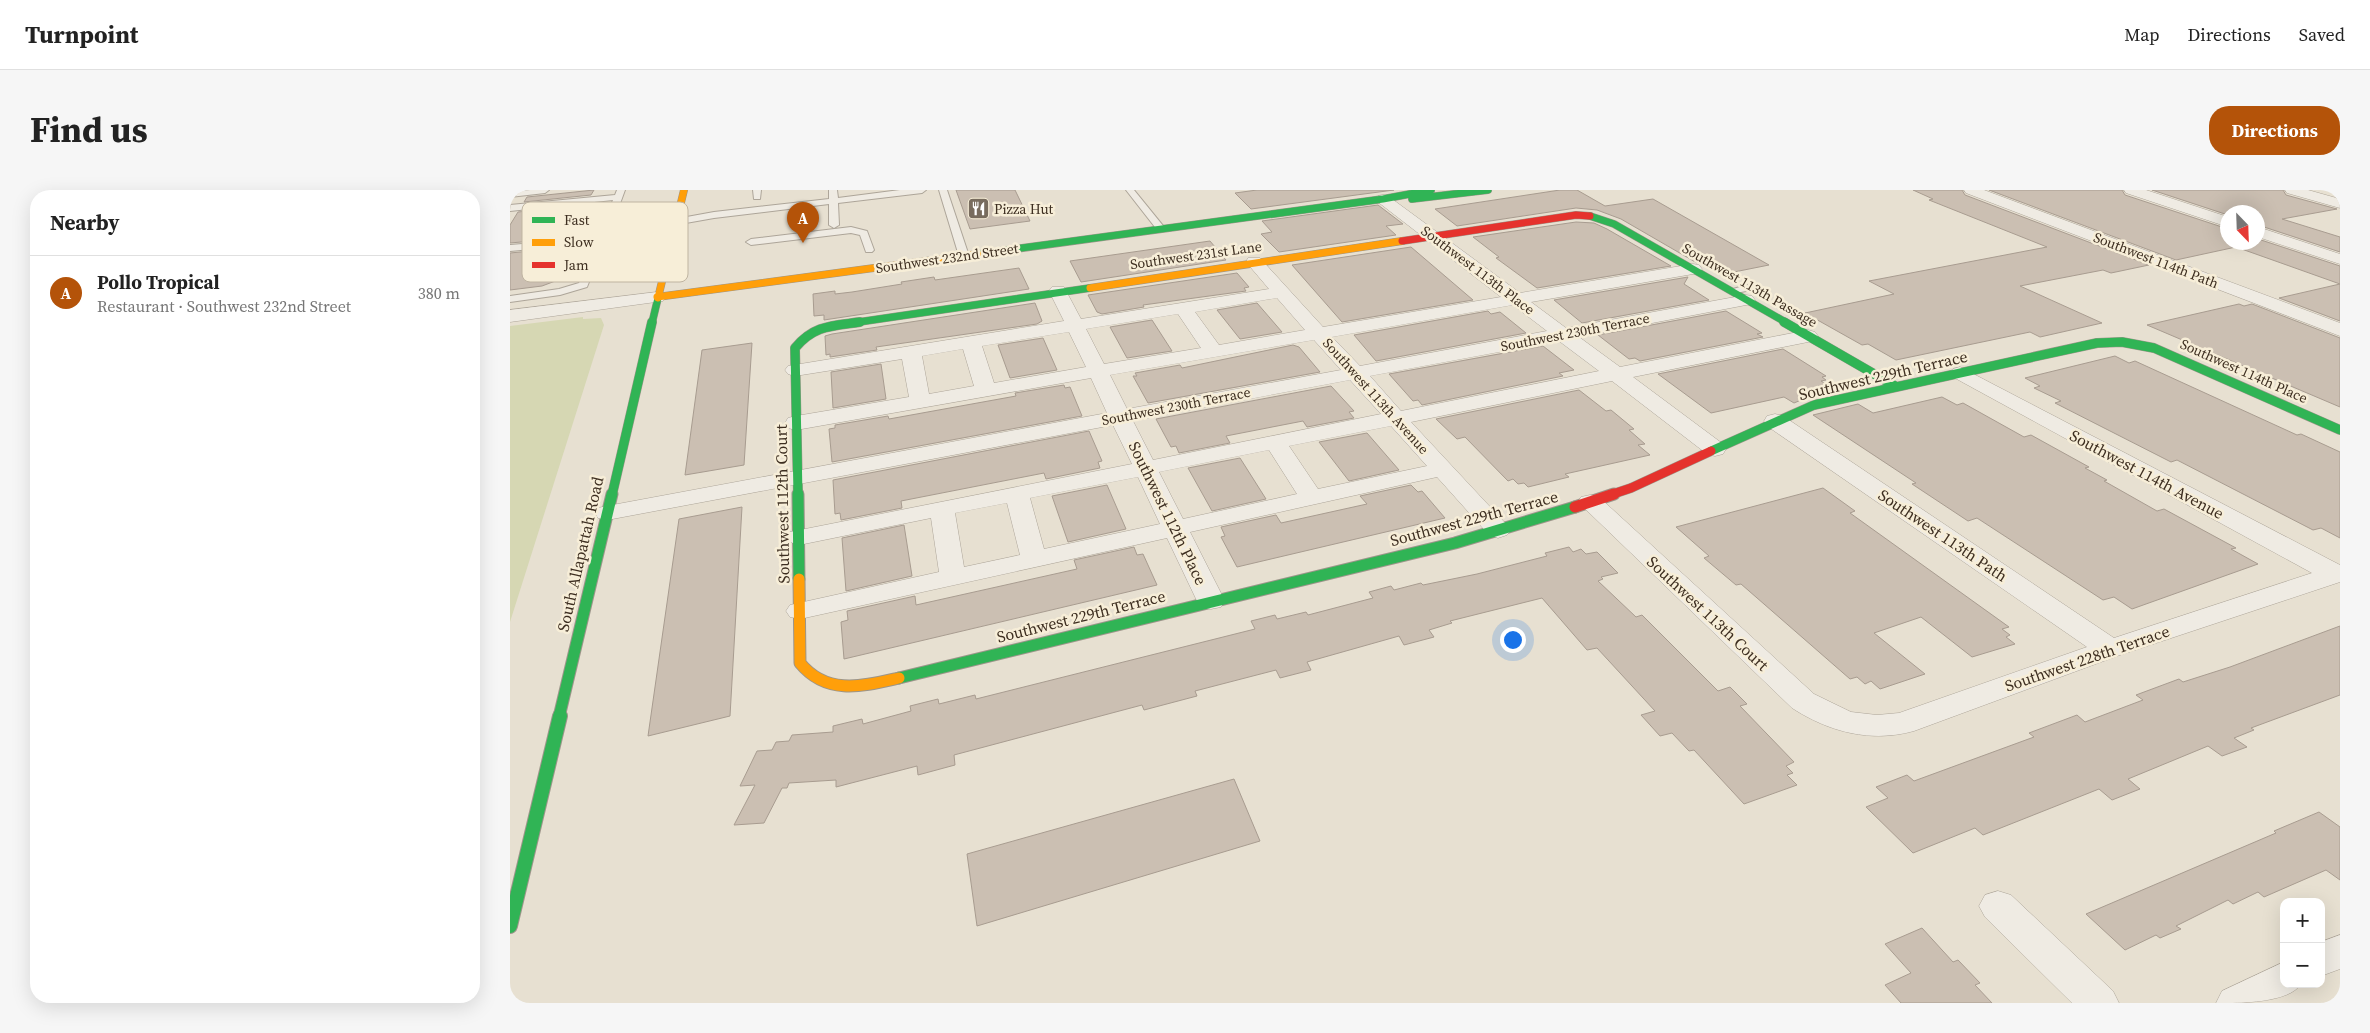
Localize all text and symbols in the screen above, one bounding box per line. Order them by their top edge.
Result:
text: Turnpoint [25,18,138,51]
text: Map [2124,22,2160,47]
text: Directions [2188,22,2271,47]
text: Saved [2299,22,2345,47]
text: Find us [30,106,148,154]
button: Directions [2209,106,2340,155]
restaurant icon: Pizza Hut [966,197,990,221]
place label: Pizza Hut [994,199,1054,219]
legend [522,202,688,282]
pin: A [787,202,819,243]
north arrow [2220,205,2265,250]
text: Nearby [50,208,120,237]
text: Fast [564,210,590,230]
street label: Southwest 113th Place [1417,221,1539,319]
street label: Southwest 114th Path [2091,227,2221,293]
text: Slow [564,232,594,252]
street label: Southwest 231st Lane [1129,236,1263,274]
street label: Southwest 232nd Street [874,238,1020,278]
street label: Southwest 113th Passage [1679,238,1821,332]
text: Jam [563,255,589,275]
text: Pollo Tropical [97,269,220,295]
text: A [61,282,71,304]
text: 380 m [418,282,460,304]
text: Restaurant · Southwest 232nd Street [97,295,351,317]
street label: Southwest 230th Terrace [1499,308,1651,356]
street label: Southwest 113th Avenue [1318,334,1434,458]
street label: Southwest 114th Place [2177,334,2311,408]
street label: Southwest 229th Terrace [1796,345,1970,405]
street label: Southwest 230th Terrace [1100,382,1252,430]
street label: Southwest 112th Court [770,423,794,584]
street label: Southwest 114th Avenue [2066,424,2228,524]
street label: Southwest 112th Place [1124,438,1212,588]
street label: South Allapattah Road [551,474,609,634]
street label: Southwest 113th Path [1874,484,2012,587]
street label: Southwest 229th Terrace [1388,485,1560,551]
street label: Southwest 113th Court [1642,551,1774,676]
street label: Southwest 229th Terrace [994,584,1168,648]
street label: Southwest 228th Terrace [2002,619,2172,697]
your location [1500,627,1526,653]
map controls [2280,898,2325,988]
button: + [2280,898,2325,943]
button: − [2280,943,2325,988]

